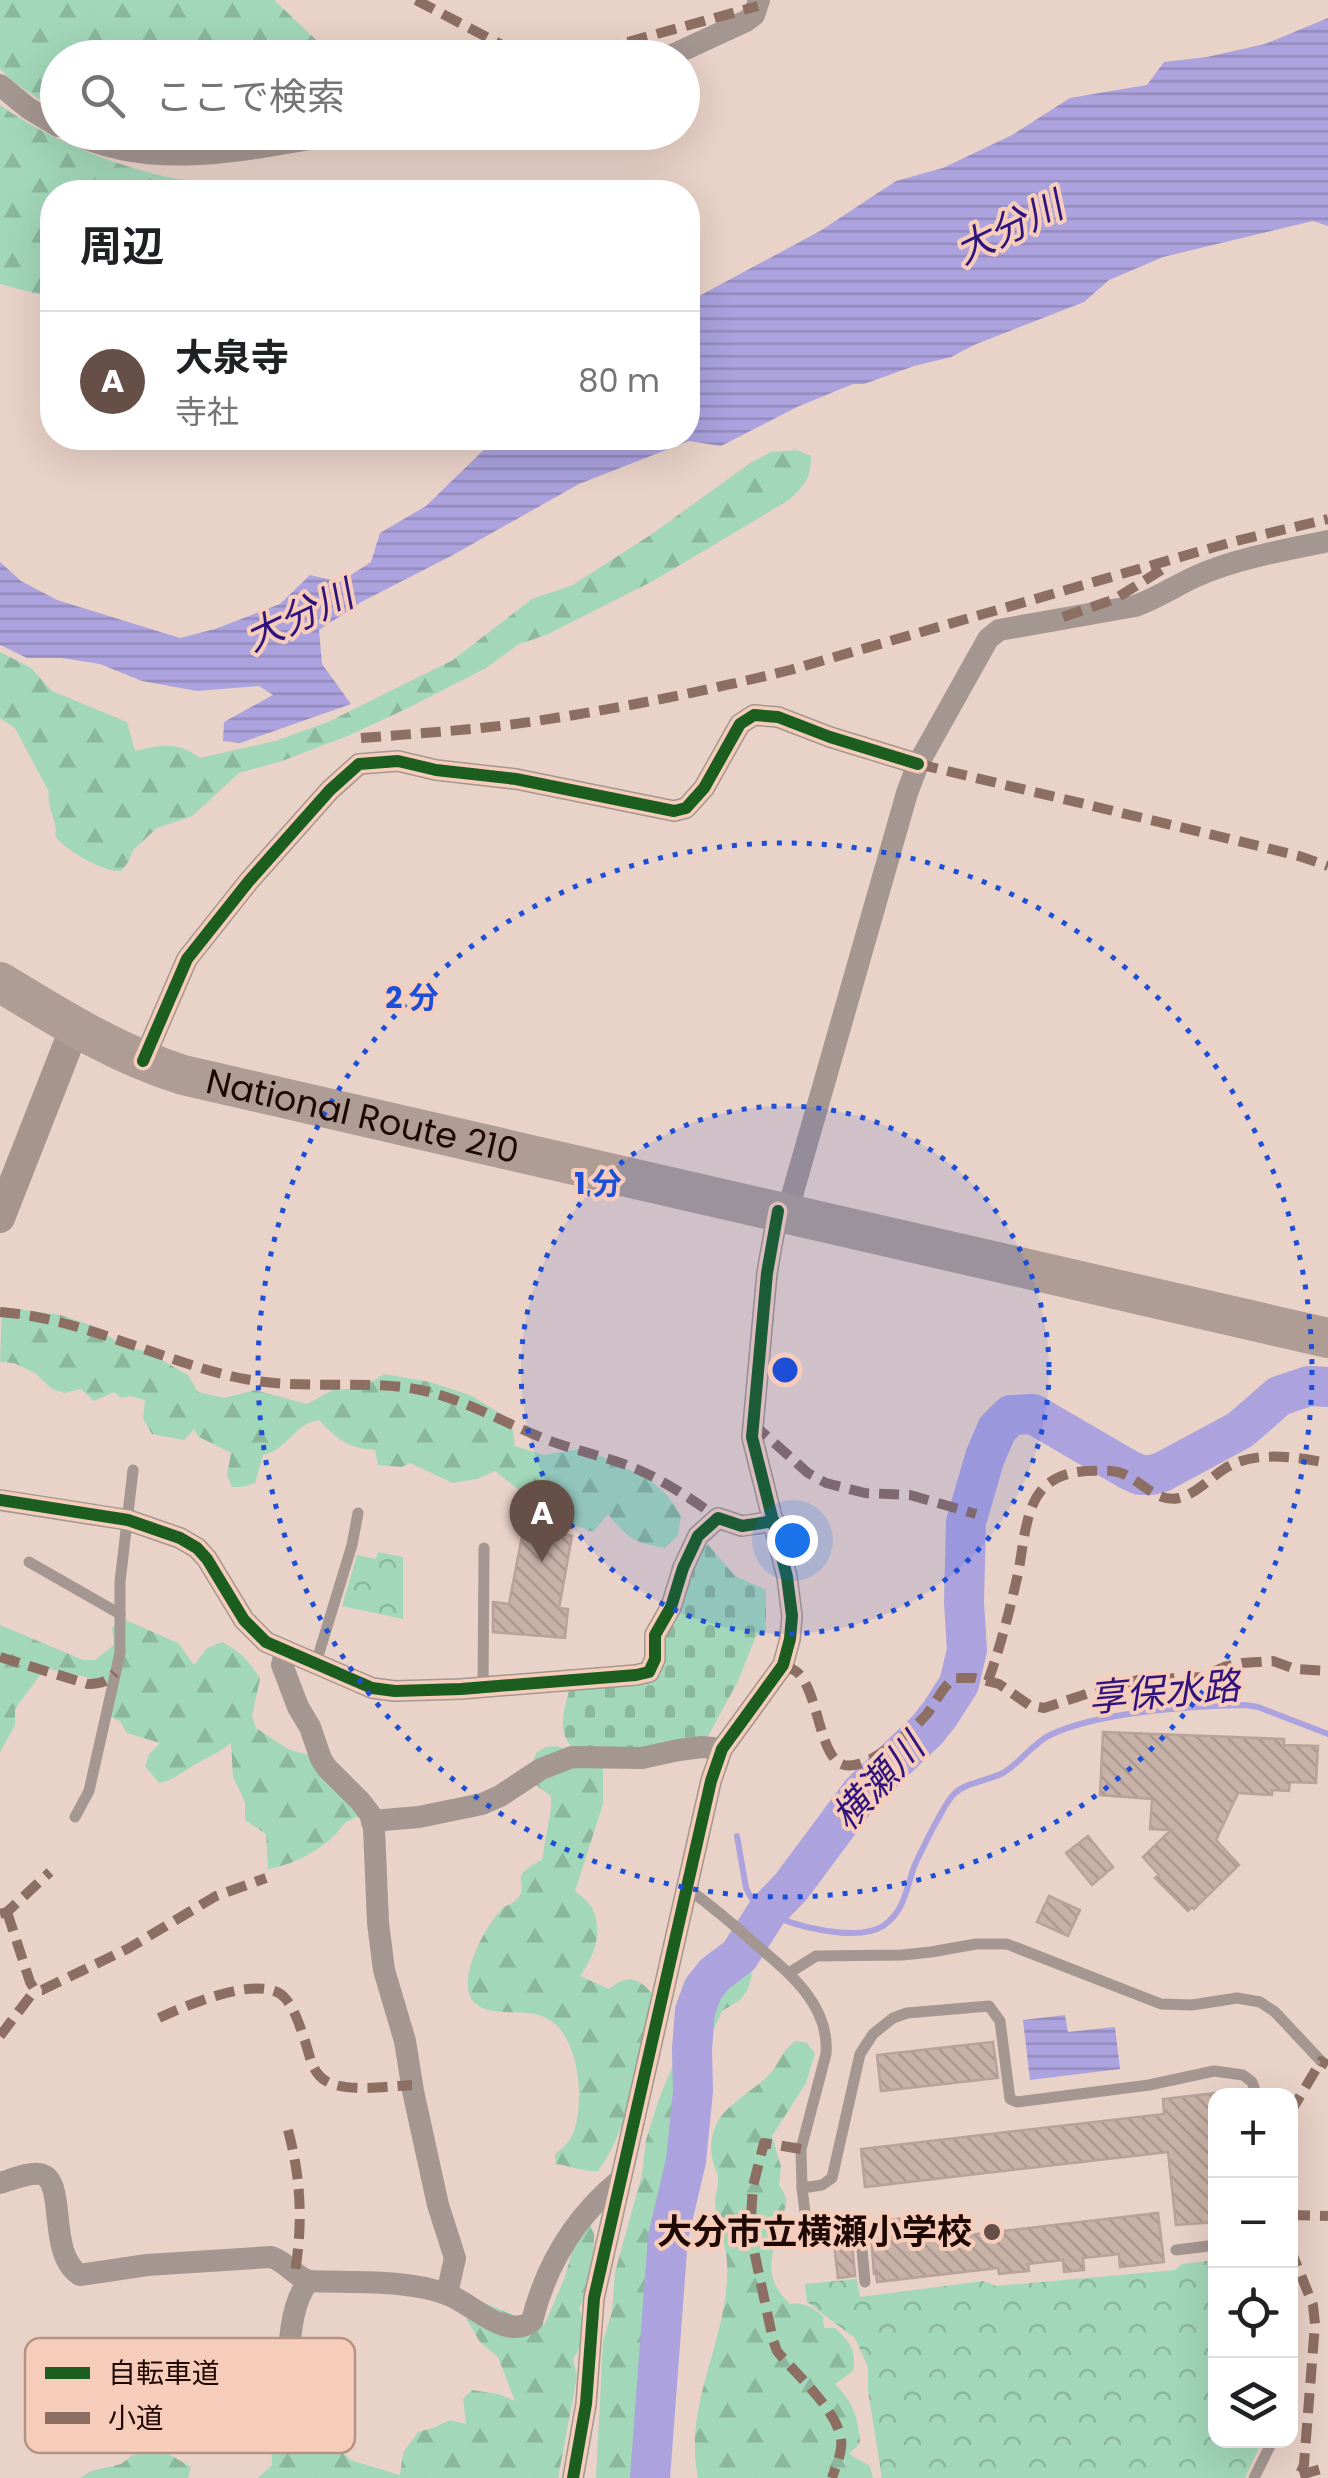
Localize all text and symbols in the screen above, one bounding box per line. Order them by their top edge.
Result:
search box [40,40,700,150]
icon: search [75,68,130,123]
text: ここで検索 [155,70,345,123]
water label: 大分川 [946,177,1075,276]
text: 周辺 [80,217,164,276]
text: 大泉寺 [175,331,289,384]
text: A [101,358,124,403]
text: 80 m [578,358,660,403]
text: 寺社 [175,389,239,434]
water label: 大分川 [236,566,365,664]
text: 2 分 [385,976,439,1019]
street label: National Route 210 [201,1056,524,1175]
text: 1 分 [574,1162,622,1205]
centre of rings [767,1352,803,1388]
pin: A [510,1480,574,1562]
your location [767,1515,818,1566]
water label: 享保水路 [1086,1658,1245,1725]
water label: 横瀬川 [819,1719,939,1841]
map controls [1208,2088,1298,2448]
button: + [1208,2088,1298,2178]
button: − [1208,2178,1298,2268]
place label: 大分市立横瀬小学校 [657,2207,972,2256]
marker: 大分市立横瀬小学校 [981,2221,1003,2243]
button: locate [1208,2268,1298,2358]
legend [25,2338,355,2453]
text: 自転車道 [108,2354,220,2393]
button: layers [1208,2358,1298,2448]
text: 小道 [108,2399,164,2438]

